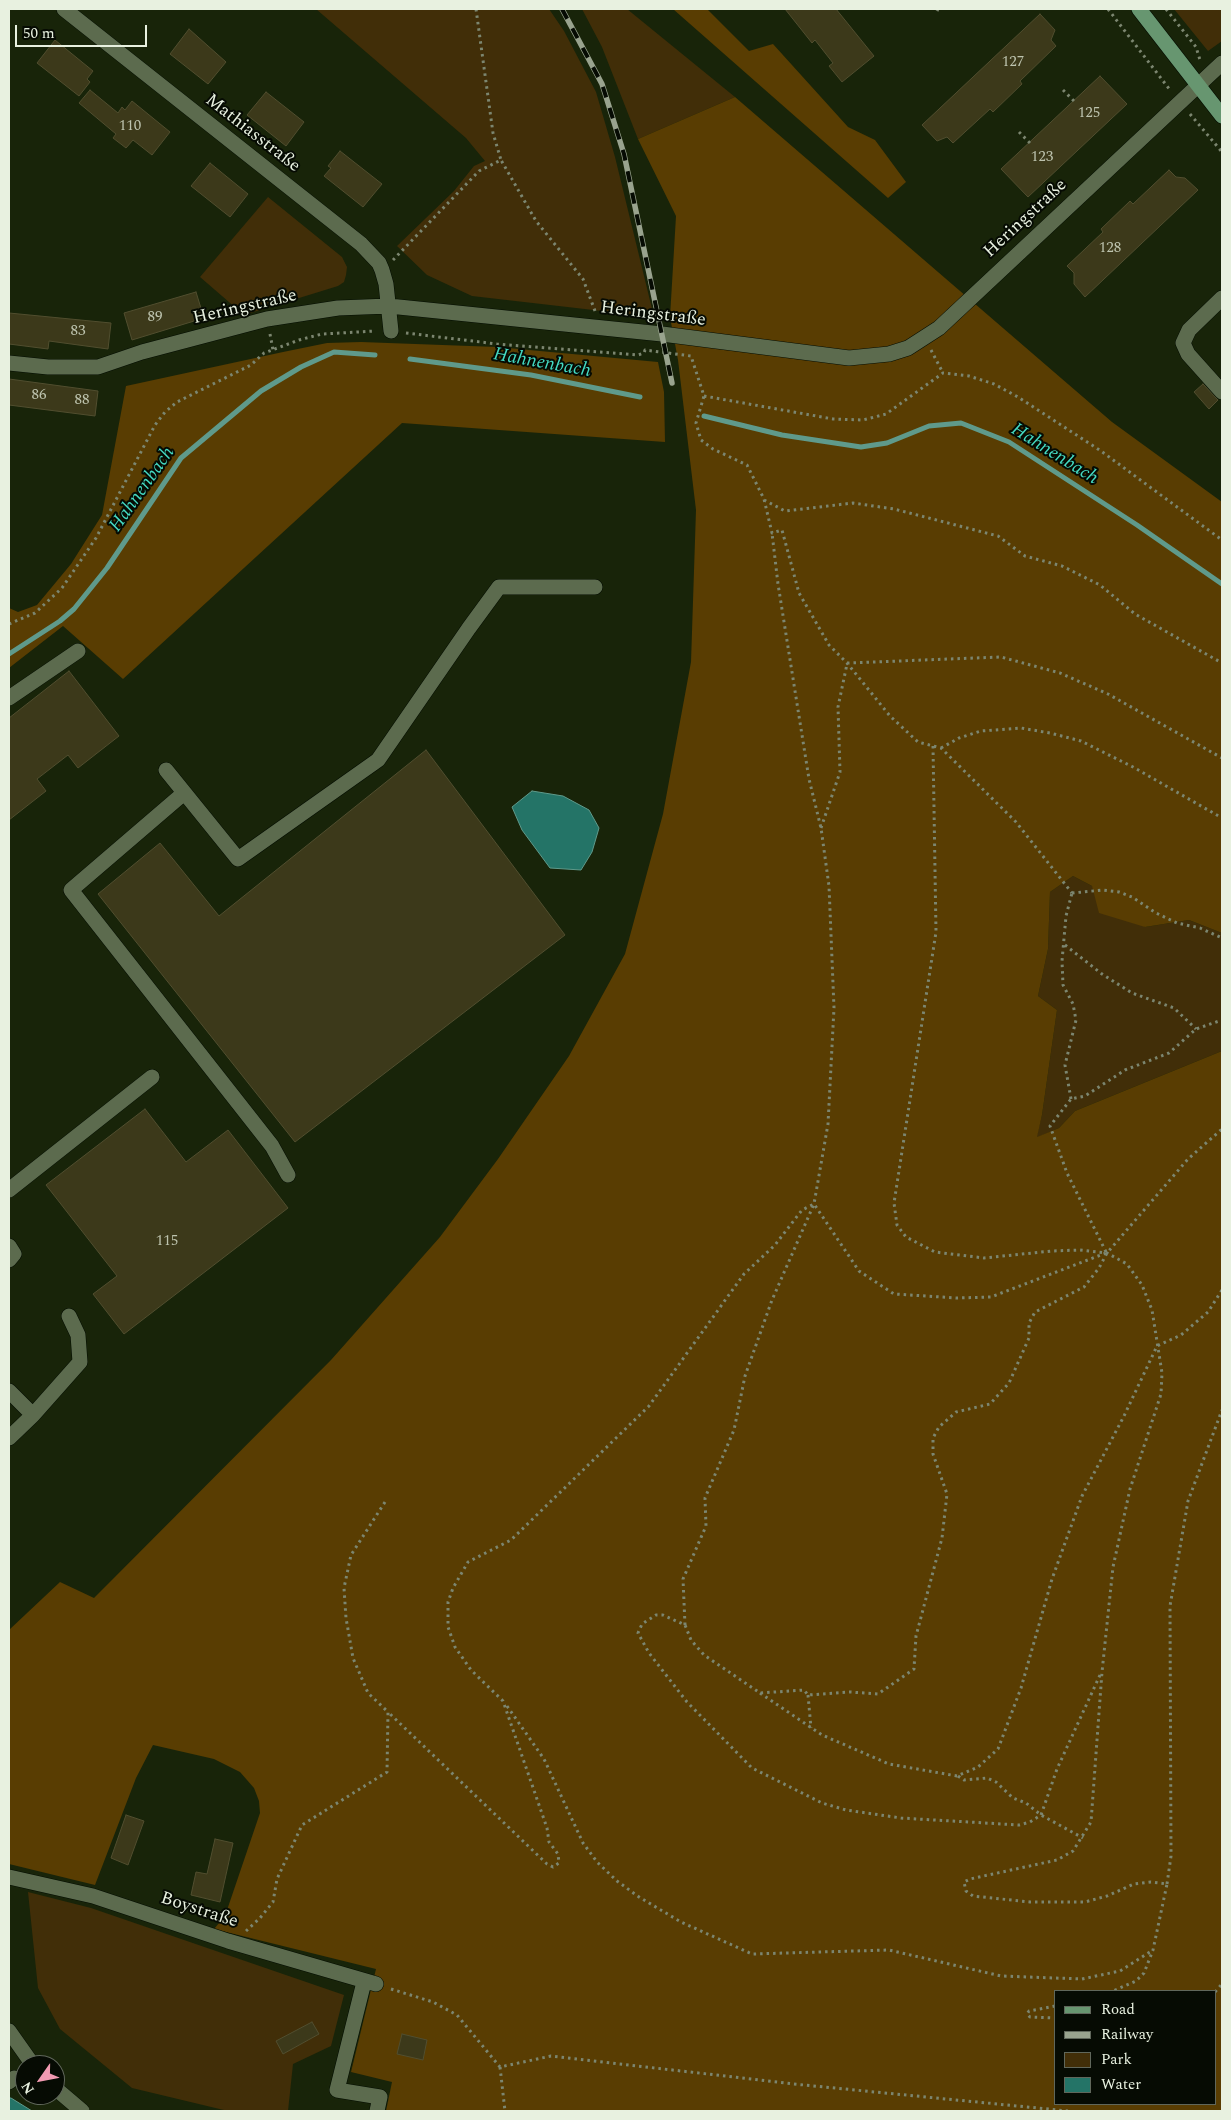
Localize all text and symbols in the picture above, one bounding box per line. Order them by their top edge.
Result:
scale bar [18,15,150,47]
text: 50 m [23,22,55,45]
house number: 127 [1002,54,1024,72]
street label: Mathiasstraße [200,90,304,178]
house number: 125 [1078,105,1100,123]
house number: 110 [119,118,141,136]
house number: 123 [1031,149,1053,167]
street label: Heringstraße [980,175,1072,263]
house number: 128 [1099,240,1121,258]
street label: Heringstraße [191,286,299,330]
street label: Heringstraße [599,298,707,332]
house number: 89 [148,309,162,327]
house number: 83 [71,323,85,341]
water label: Hahnenbach [491,344,593,384]
house number: 86 [32,387,46,405]
house number: 88 [75,392,89,410]
water label: Hahnenbach [1006,419,1102,491]
water label: Hahnenbach [105,443,181,537]
house number: 115 [156,1233,178,1251]
street label: Boystraße [158,1888,240,1934]
legend [1054,1990,1216,2105]
text: Road [1101,1998,1135,2021]
text: Railway [1101,2023,1153,2046]
text: Park [1101,2048,1132,2071]
north arrow [15,2055,65,2105]
text: Water [1101,2073,1141,2096]
text: N [16,2077,40,2098]

